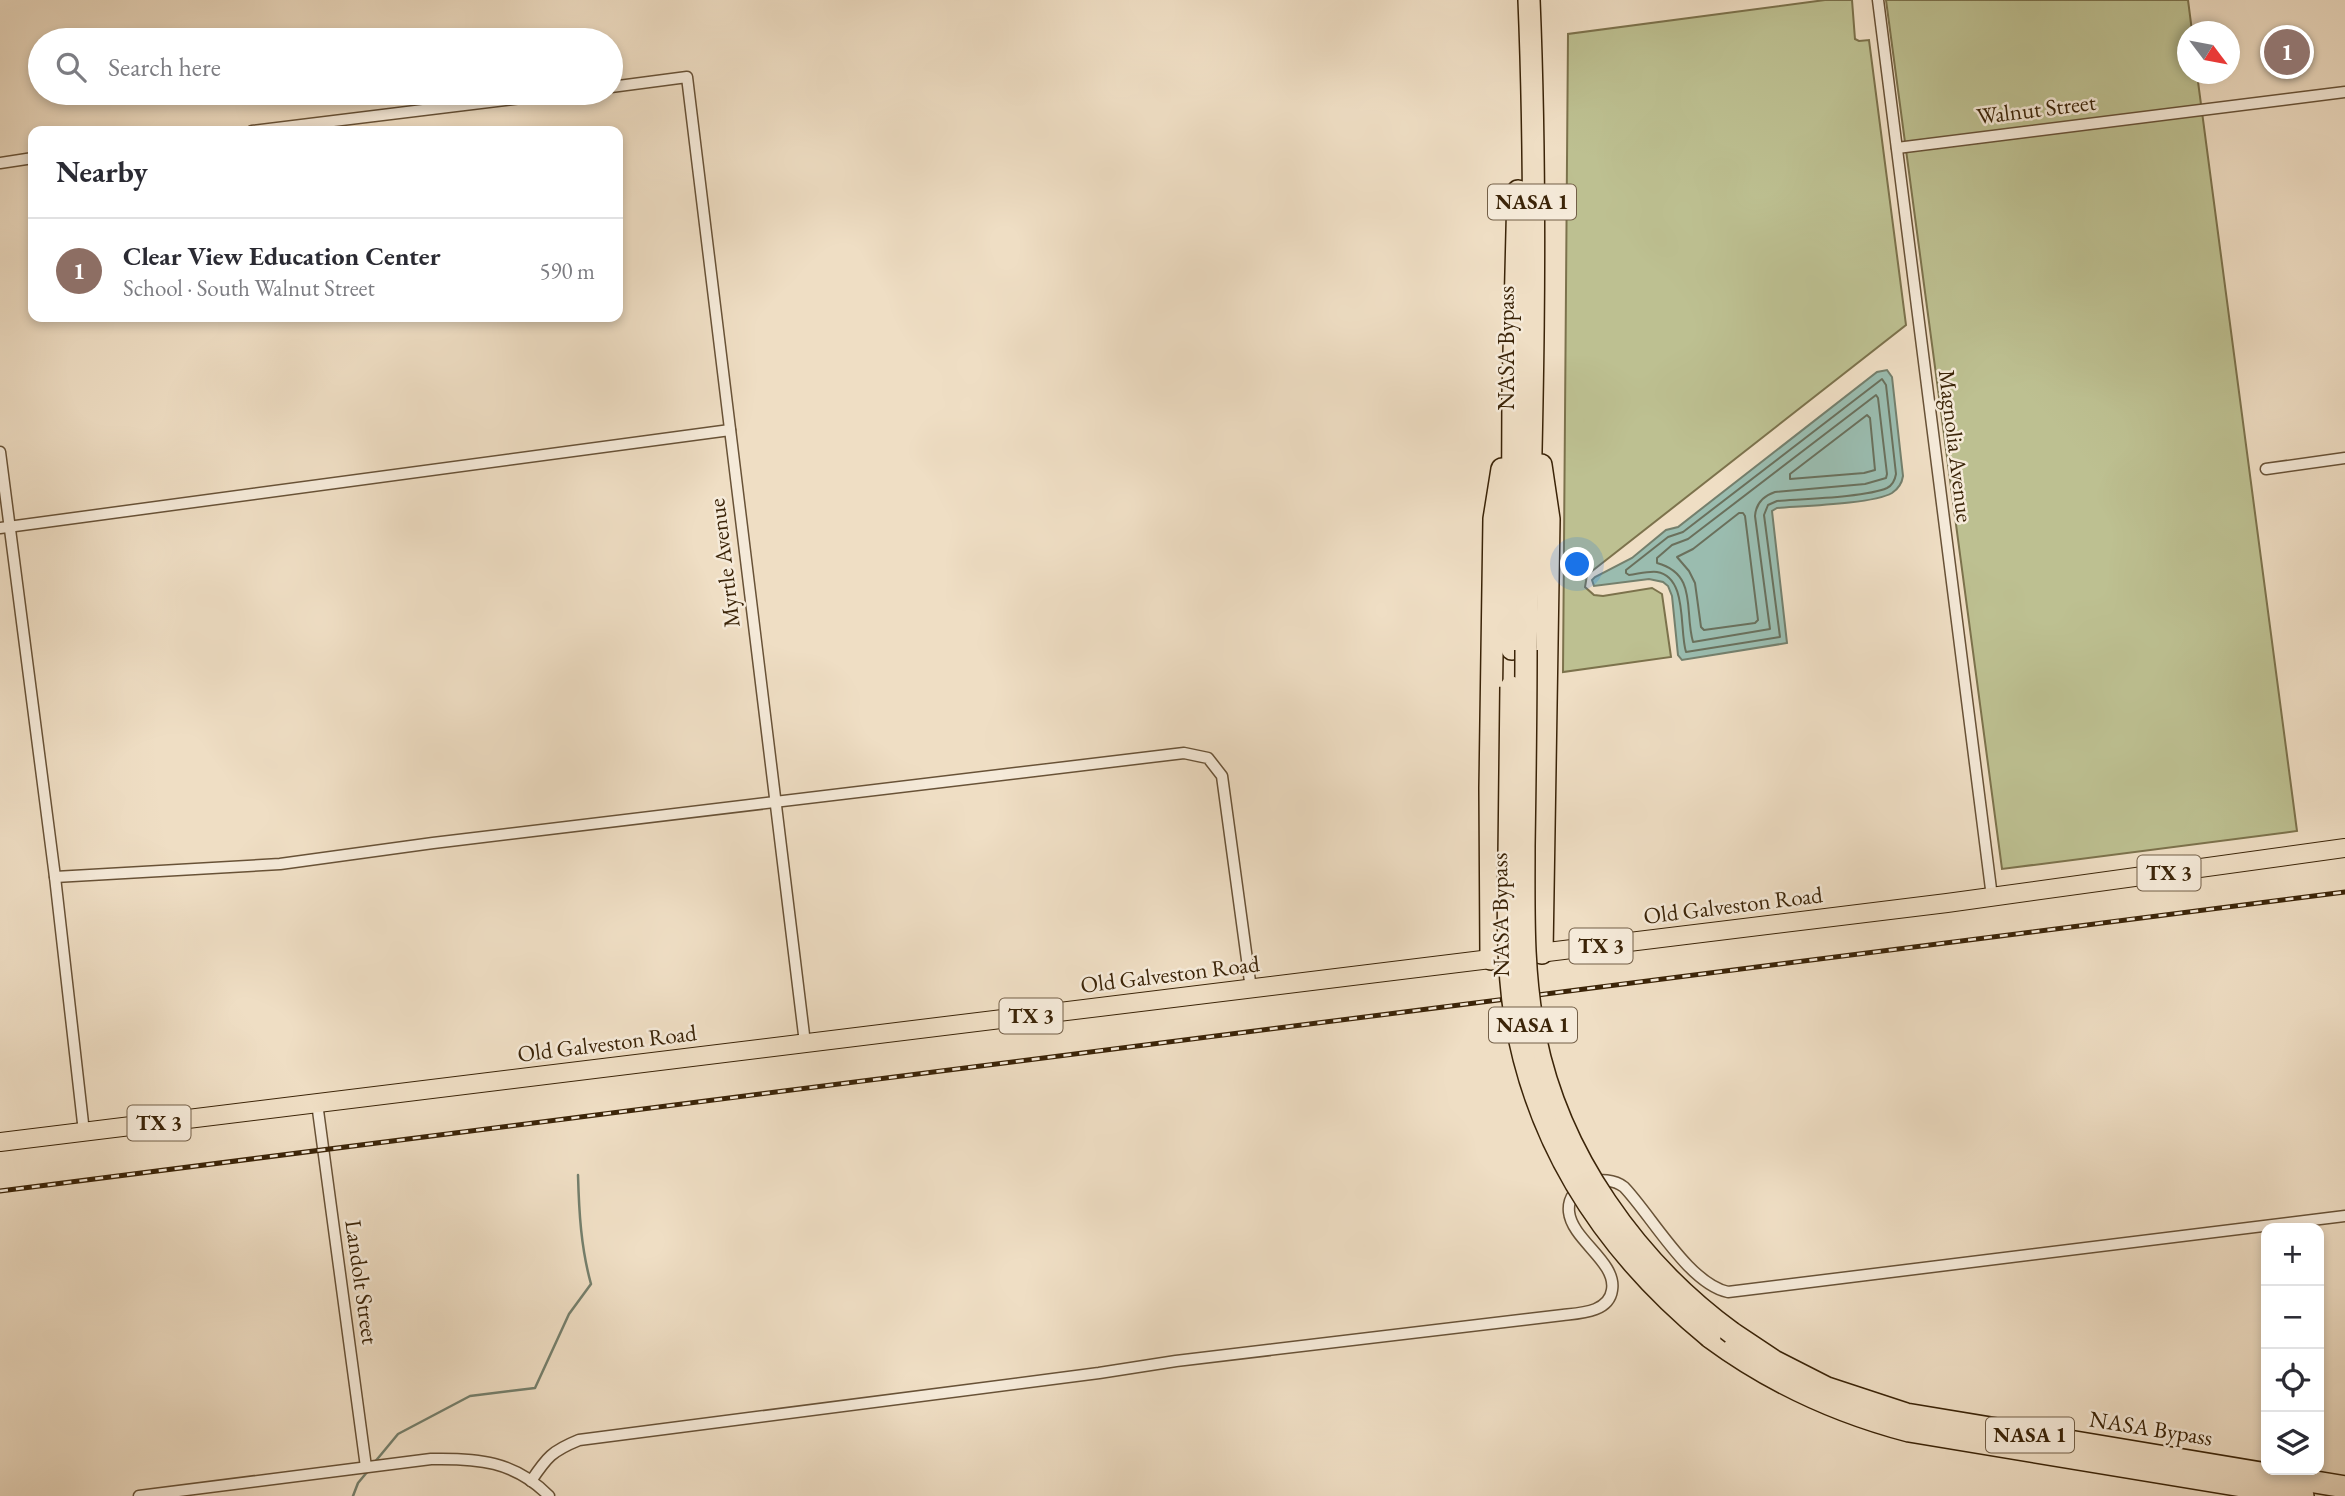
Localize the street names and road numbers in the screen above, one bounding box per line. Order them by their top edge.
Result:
street label: Walnut Street [1975,87,2098,131]
road number: NASA 1 [1488,184,1576,220]
street label: NASA Bypass [1491,286,1521,410]
street label: Magnolia Avenue [1932,368,1980,524]
street label: Myrtle Avenue [701,497,747,629]
street label: NASA Bypass [1484,853,1516,977]
road number: TX 3 [2138,856,2200,890]
street label: Old Galveston Road [1642,879,1825,931]
road number: TX 3 [1570,928,1632,964]
street label: Old Galveston Road [1079,948,1262,1000]
road number: TX 3 [1000,998,1062,1034]
road number: NASA 1 [1489,1007,1577,1042]
street label: Old Galveston Road [516,1017,699,1069]
road number: TX 3 [128,1106,190,1140]
street label: Landolt Street [338,1218,386,1347]
street label: NASA Bypass [2087,1403,2215,1453]
road number: NASA 1 [1986,1418,2074,1452]

